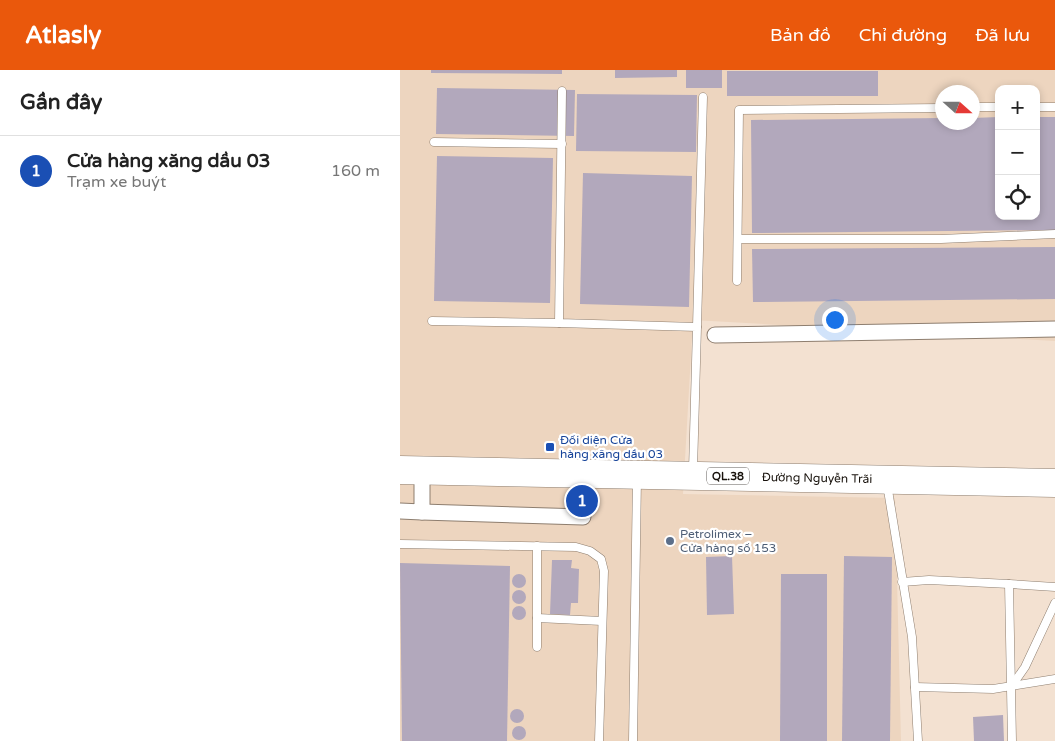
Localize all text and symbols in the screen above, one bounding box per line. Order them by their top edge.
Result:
text: Atlasly [25,21,101,50]
text: Bản đồ [770,24,831,46]
text: Chỉ đường [859,24,947,46]
text: Đã lưu [975,24,1030,46]
north arrow [935,85,980,130]
map controls [995,85,1040,220]
button: + [995,85,1040,130]
text: Gần đây [20,90,102,115]
button: − [995,130,1040,175]
text: Cửa hàng xăng dầu 03 [67,150,271,172]
text: 1 [31,161,41,181]
text: 160 m [331,161,380,181]
text: Trạm xe buýt [67,172,166,192]
button: locate [995,175,1040,220]
your location [822,307,848,333]
place label: Đối diện Cửa hàng xăng dầu 03 [560,433,663,461]
marker: Đối diện Cửa hàng xăng dầu 03 [544,441,556,453]
road number: QL.38 [707,468,749,484]
street label: Đường Nguyễn Trãi [762,470,872,486]
pin: 1 [566,482,598,520]
place label: Petrolimex – Cửa hàng số 153 [680,527,776,555]
marker: Petrolimex – Cửa hàng số 153 [664,535,676,547]

